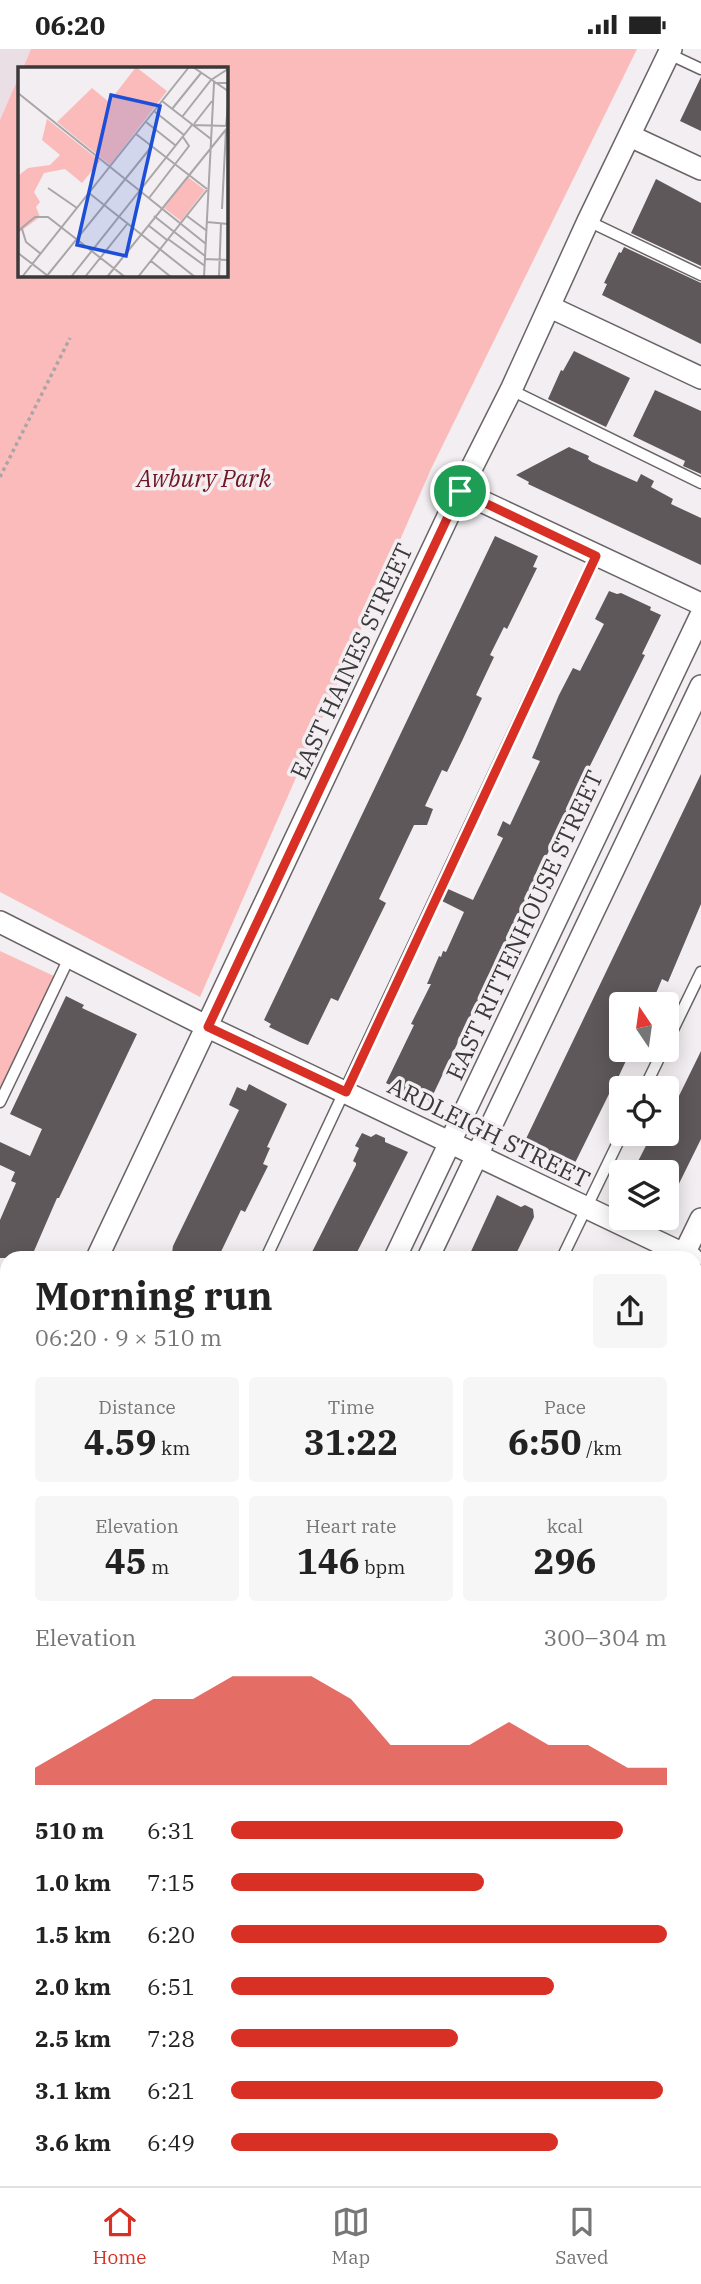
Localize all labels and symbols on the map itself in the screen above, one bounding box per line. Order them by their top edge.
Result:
inset map [18,67,228,277]
pin [430,461,490,521]
park label: Awbury Park [135,462,271,494]
street label: EAST HAINES STREET [282,538,420,784]
street label: EAST RITTENHOUSE STREET [438,765,610,1085]
north arrow [609,992,679,1062]
street label: ARDLEIGH STREET [383,1069,595,1195]

